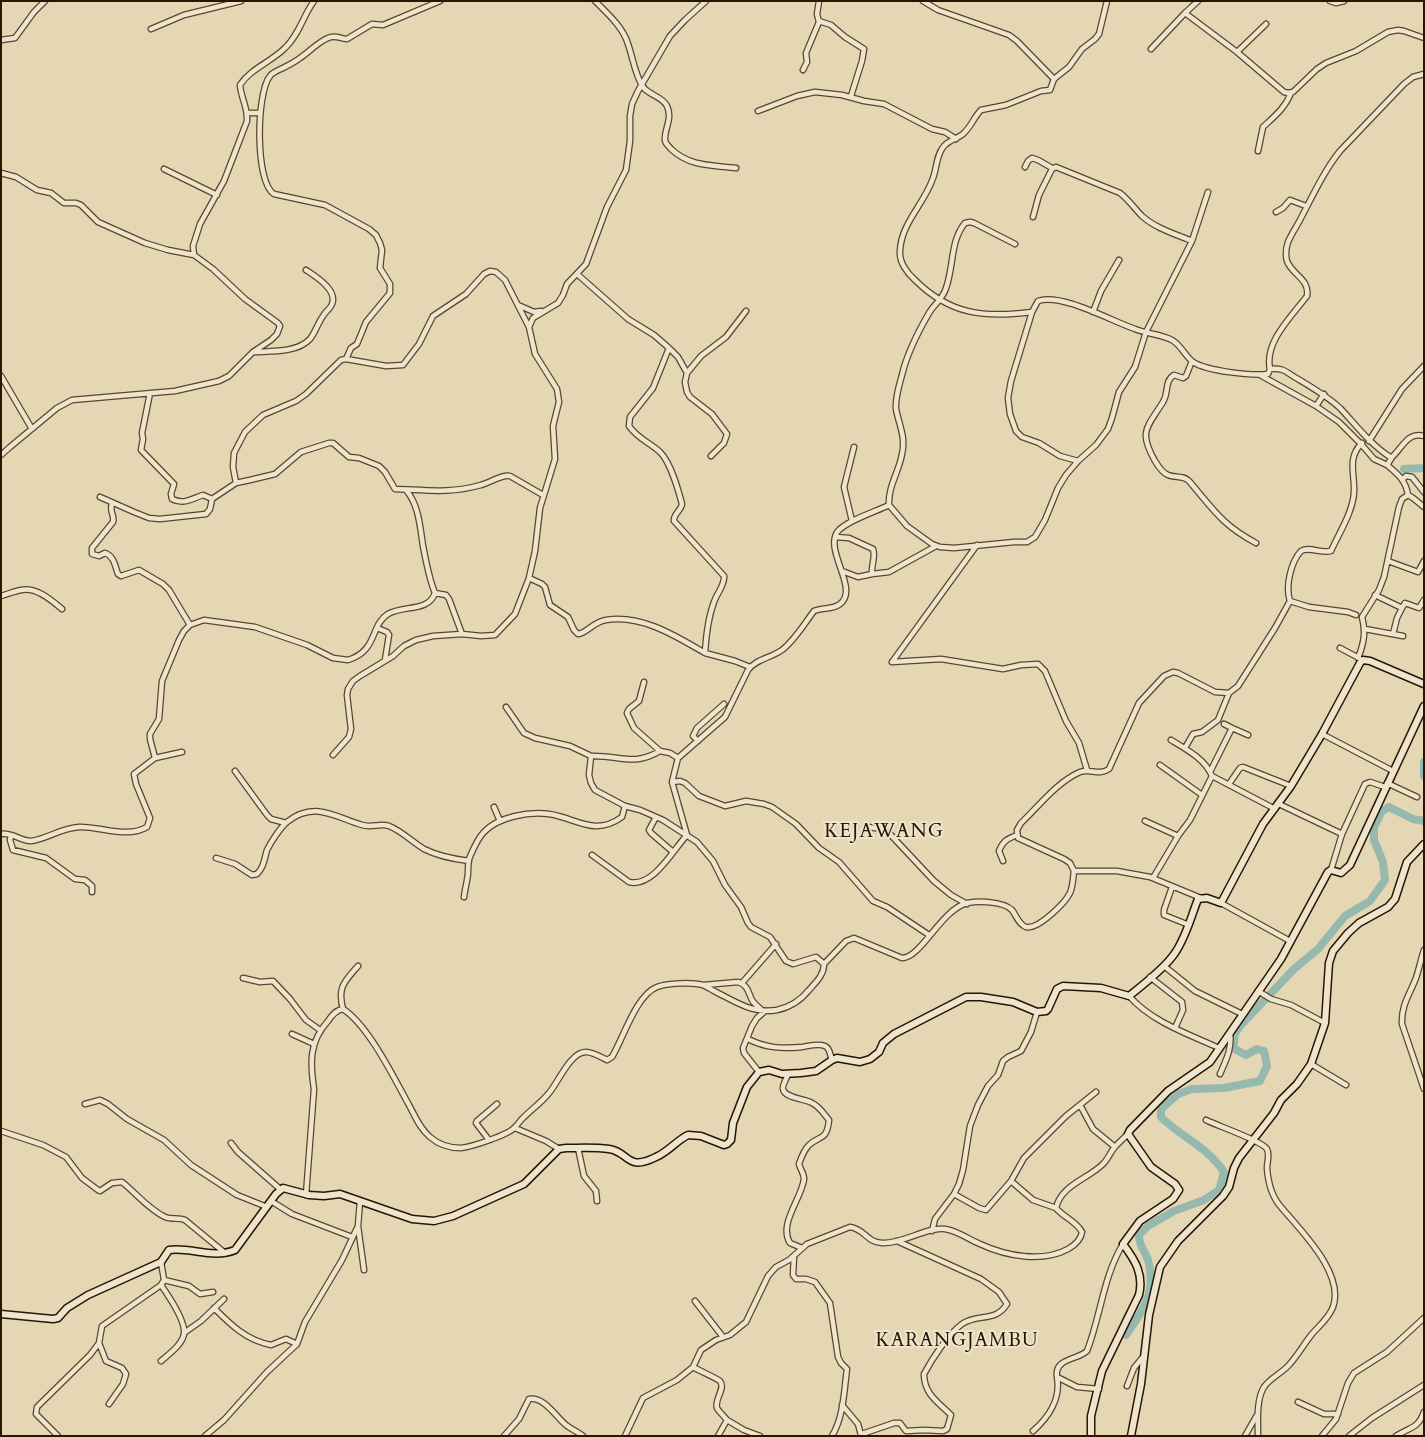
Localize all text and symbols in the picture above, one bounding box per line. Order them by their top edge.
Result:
district label: KEJAWANG [823,822,945,844]
district label: KARANGJAMBU [874,1331,1040,1353]

